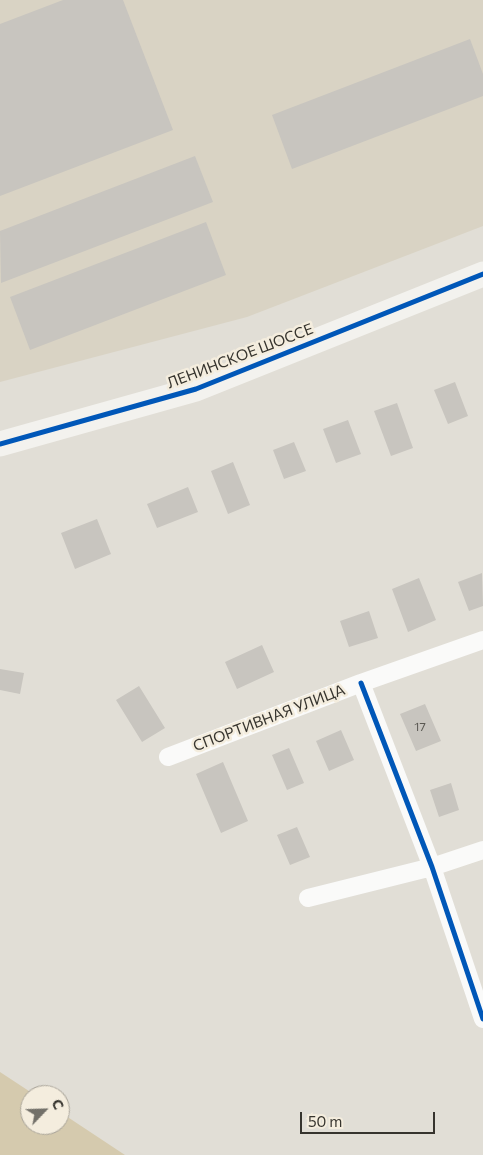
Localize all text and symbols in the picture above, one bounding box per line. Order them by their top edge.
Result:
street label: ЛЕНИНСКОЕ ШОССЕ [164,320,316,392]
street label: СПОРТИВНАЯ УЛИЦА [190,681,348,755]
house number: 17 [414,720,426,734]
north arrow [20,1085,70,1135]
text: С [49,1096,68,1112]
scale bar [303,1102,438,1134]
text: 50 m [308,1112,342,1130]

